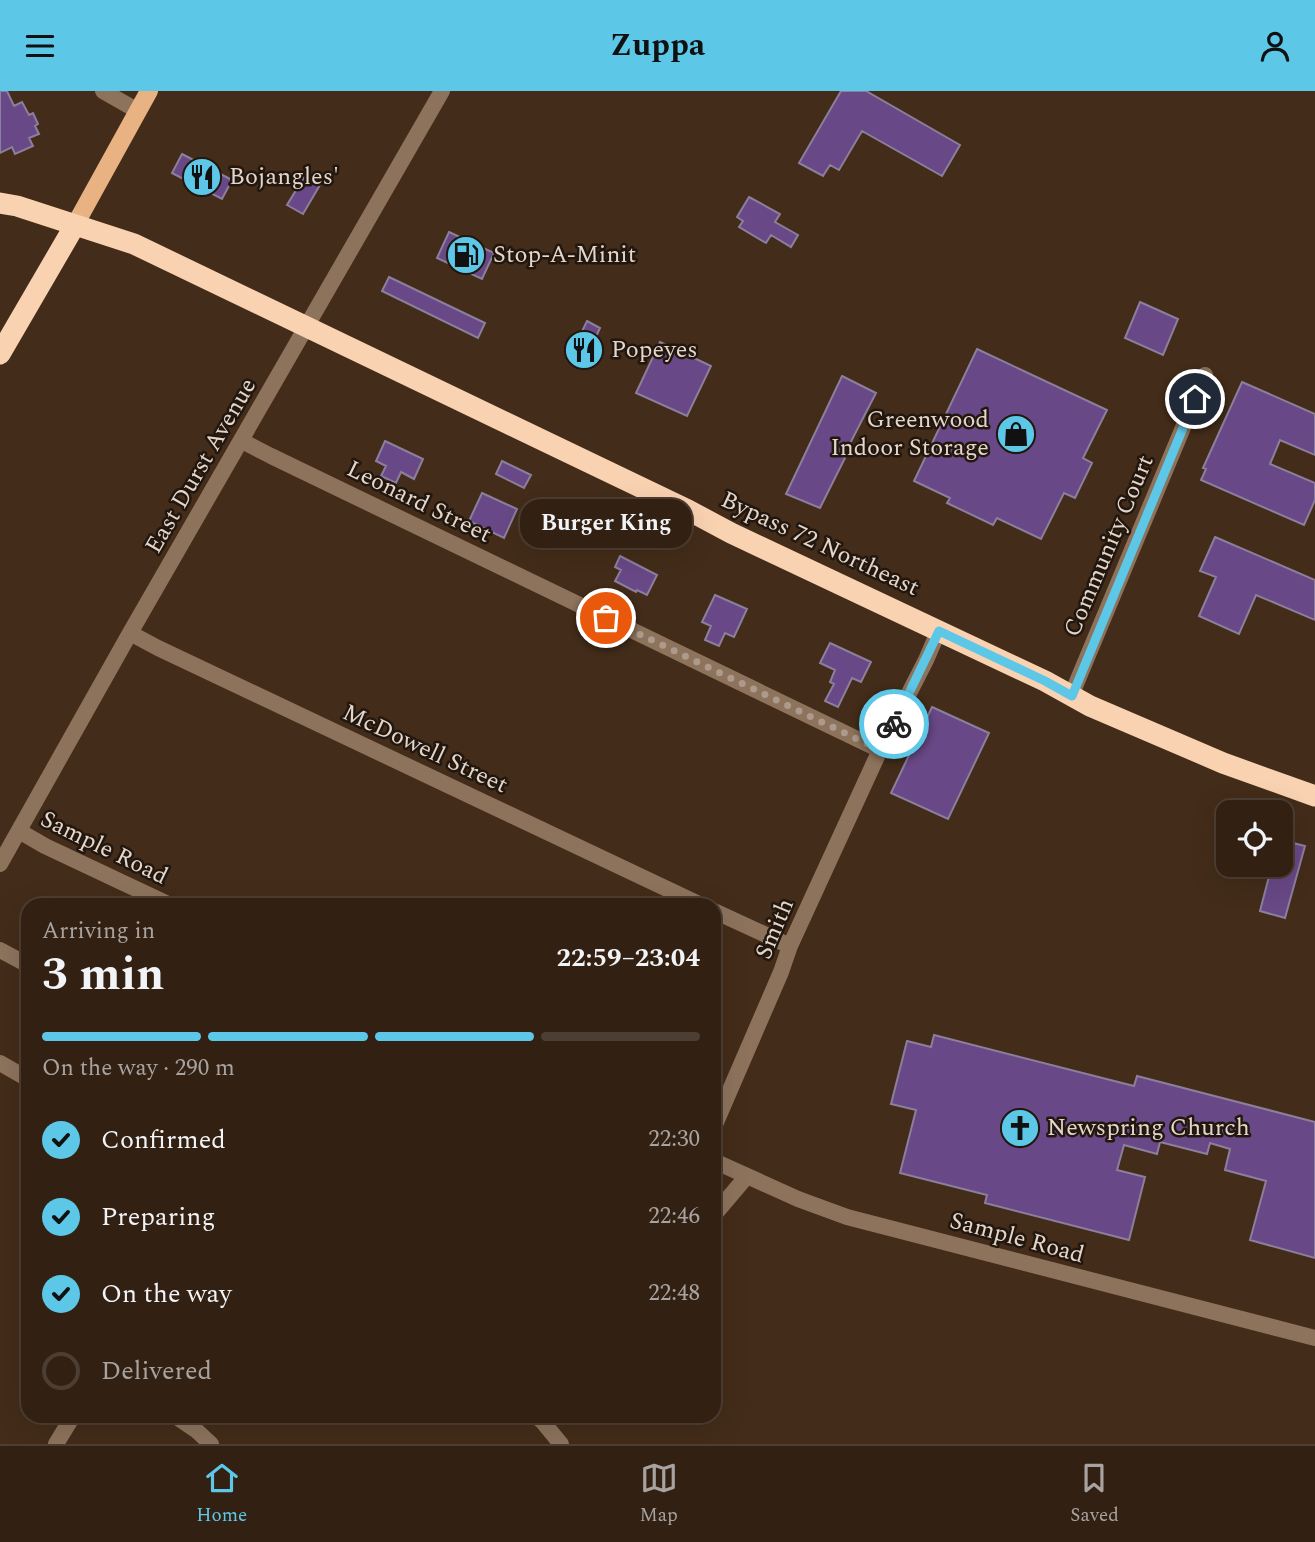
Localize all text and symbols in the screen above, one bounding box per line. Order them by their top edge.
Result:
text: Zuppa [610,21,705,70]
icon: menu [21,27,59,65]
icon: person [1256,27,1294,65]
restaurant icon: Bojangles' [181,156,223,198]
place label: Bojangles' [229,159,339,195]
fuel station icon: Stop-A-Minit [445,234,487,276]
place label: Stop-A-Minit [493,237,636,273]
restaurant icon: Popeyes [563,329,605,371]
place label: Popeyes [611,332,698,368]
pin [1165,369,1225,429]
street label: East Durst Avenue [136,372,266,560]
icon: home [1176,380,1214,418]
place label: Greenwood Indoor Storage [830,402,989,466]
shop icon: Greenwood Indoor Storage [995,413,1037,455]
street label: Community Court [1054,449,1164,643]
street label: Leonard Street [340,451,498,553]
street label: Bypass 72 Northeast [715,482,925,606]
callout: Burger King [520,499,692,548]
text: Burger King [541,506,671,541]
pin [576,588,636,648]
icon: bag [587,599,625,637]
courier [859,689,929,759]
street label: McDowell Street [336,695,514,803]
icon: bike [875,705,913,743]
map controls [1216,800,1293,877]
button: locate [1216,800,1293,877]
street label: Sample Road [34,802,174,894]
street label: Smith [746,893,804,965]
text: Arriving in [42,914,155,949]
text: 22:59–23:04 [556,938,700,978]
text: 3 min [42,940,164,1010]
text: On the way · 290 m [42,1051,235,1086]
church icon: Newspring Church [999,1107,1041,1149]
place label: Newspring Church [1047,1110,1250,1146]
text: Confirmed [101,1120,226,1160]
icon: check [42,1121,80,1159]
text: 22:30 [648,1122,700,1157]
text: Preparing [101,1197,215,1237]
icon: check [42,1198,80,1236]
text: 22:46 [648,1199,700,1234]
street label: Sample Road [946,1203,1088,1273]
text: On the way [101,1274,232,1314]
icon: check [42,1275,80,1313]
text: 22:48 [648,1276,700,1311]
text: Delivered [101,1351,212,1391]
tab: Home [196,1459,247,1530]
tab: Map [640,1459,678,1530]
tab: Saved [1070,1459,1119,1530]

